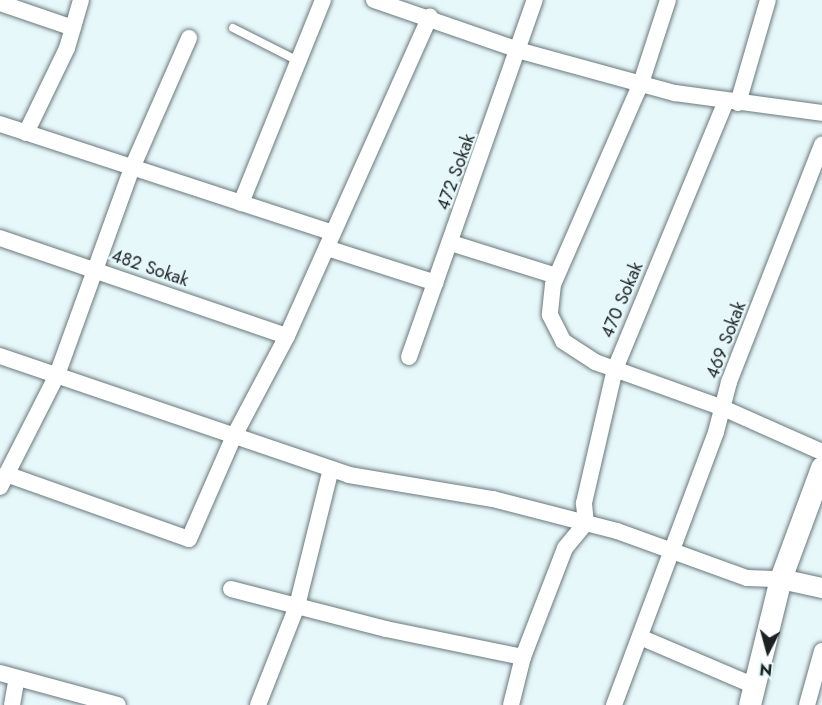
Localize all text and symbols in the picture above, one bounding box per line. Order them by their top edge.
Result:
street label: 472 Sokak [432,131,480,213]
street label: 482 Sokak [109,245,191,291]
street label: 470 Sokak [596,259,648,341]
street label: 469 Sokak [701,298,751,382]
north arrow [738,621,798,681]
text: N [759,657,774,682]

